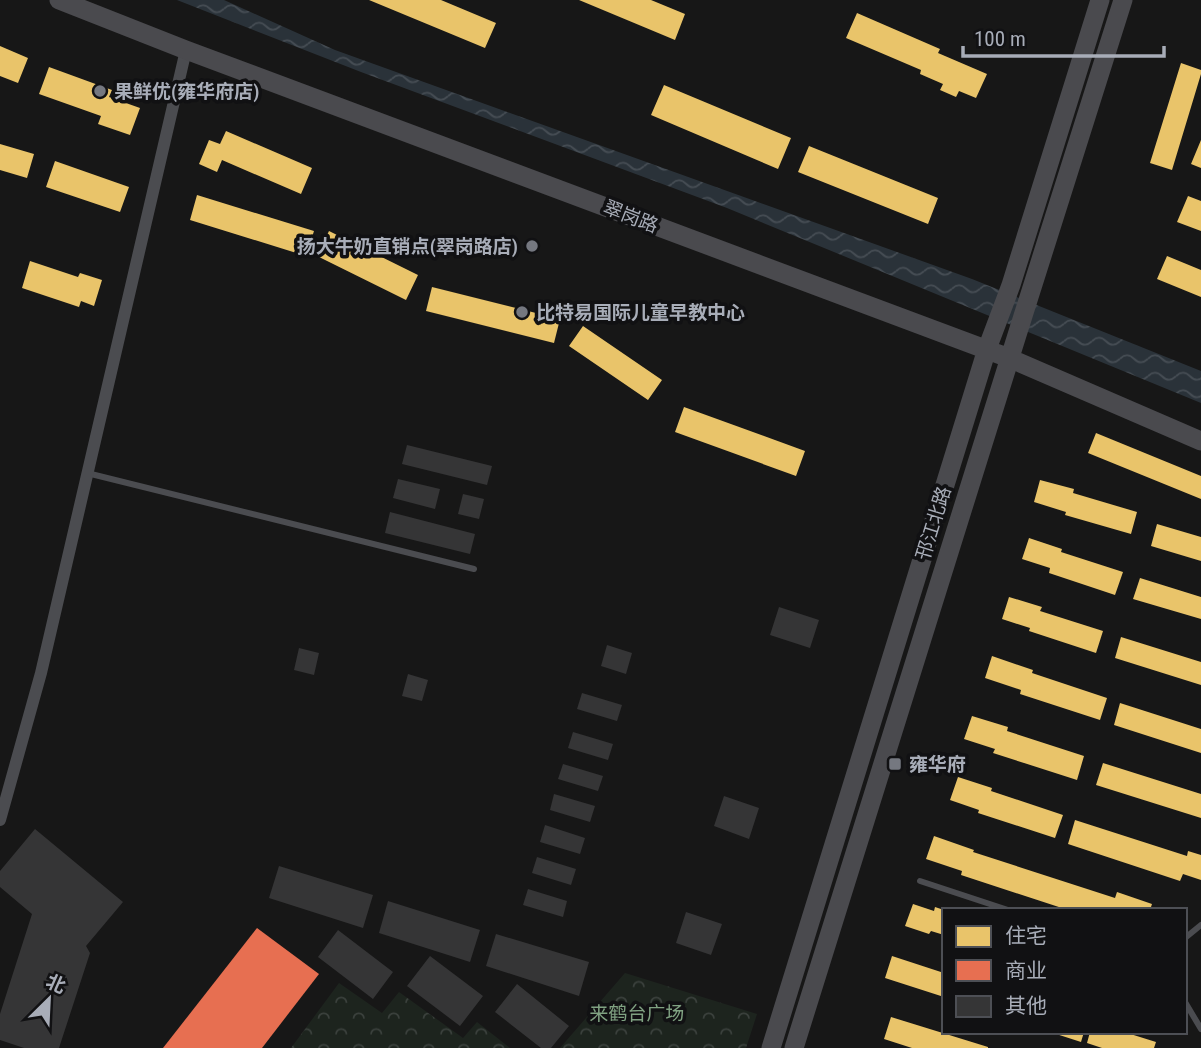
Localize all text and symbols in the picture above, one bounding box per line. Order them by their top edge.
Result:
scale bar [963,14,1164,58]
text: 100 m [974,27,1026,51]
place label: 果鲜优(雍华府店) [114,80,259,103]
marker: 果鲜优(雍华府店) [92,83,108,99]
street label: 翠岗路 [600,196,662,237]
place label: 扬大牛奶直销点(翠岗路店) [297,235,518,258]
marker: 扬大牛奶直销点(翠岗路店) [524,238,540,254]
place label: 比特易国际儿童早教中心 [536,301,745,324]
marker: 比特易国际儿童早教中心 [514,304,530,320]
street label: 邗江北路 [911,483,956,563]
place label: 雍华府 [909,753,966,776]
marker: 雍华府 [887,756,903,772]
legend [942,908,1187,1034]
text: 住宅 [1005,924,1047,948]
text: 商业 [1005,959,1047,983]
north arrow [14,964,84,1034]
text: 北 [42,970,69,998]
text: 其他 [1005,994,1047,1018]
park label: 来鹤台广场 [589,1002,685,1025]

